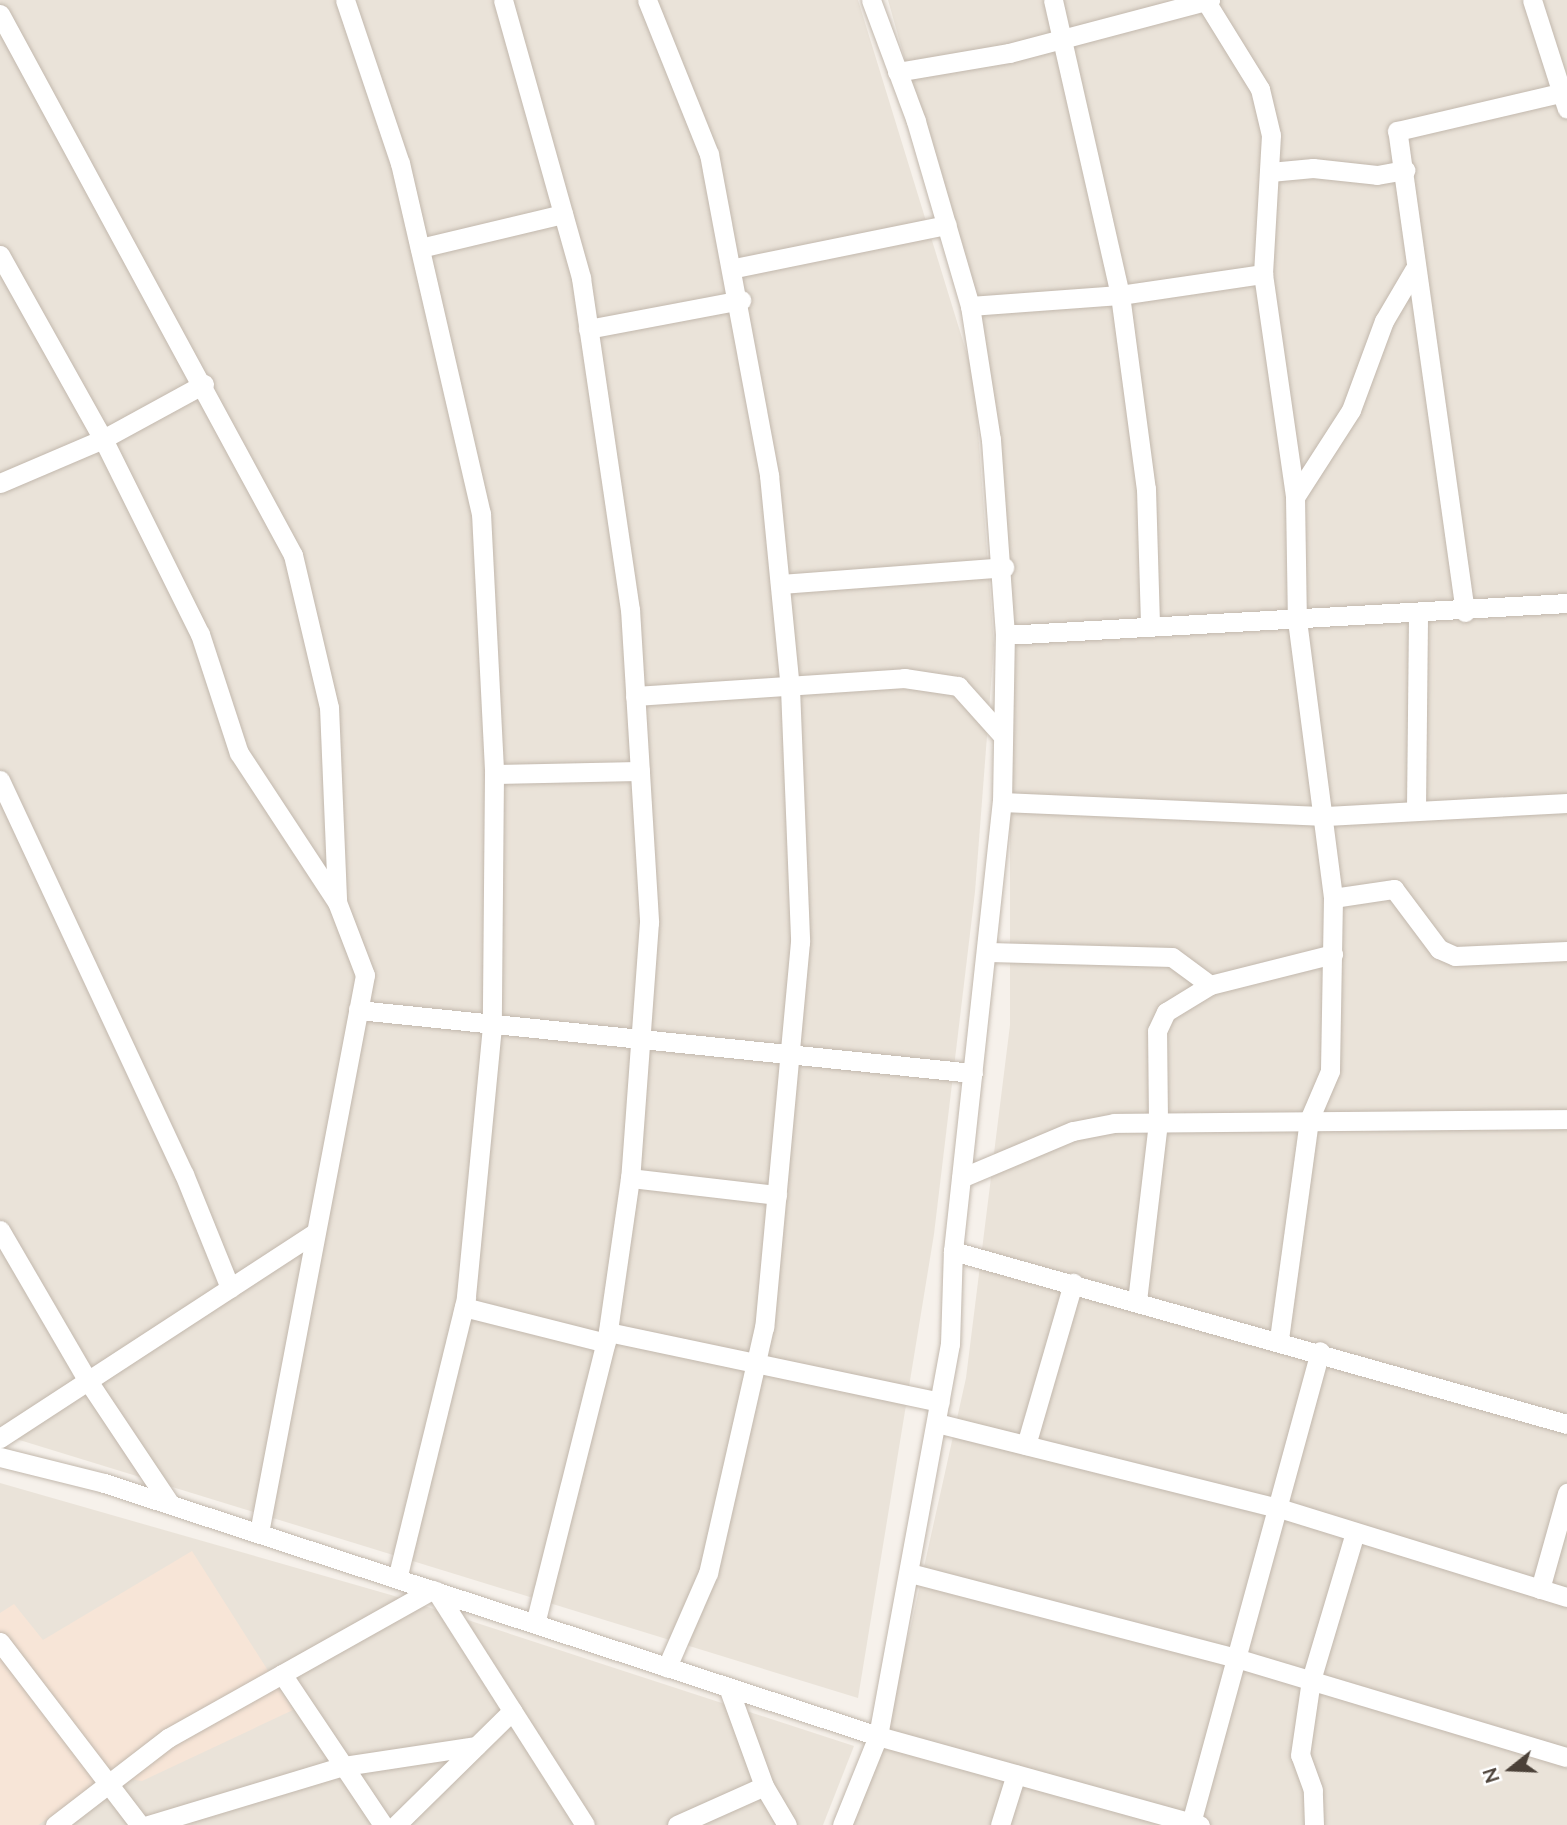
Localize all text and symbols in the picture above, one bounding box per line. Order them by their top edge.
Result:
north arrow [1476,1734,1546,1804]
text: N [1477,1765,1504,1786]

